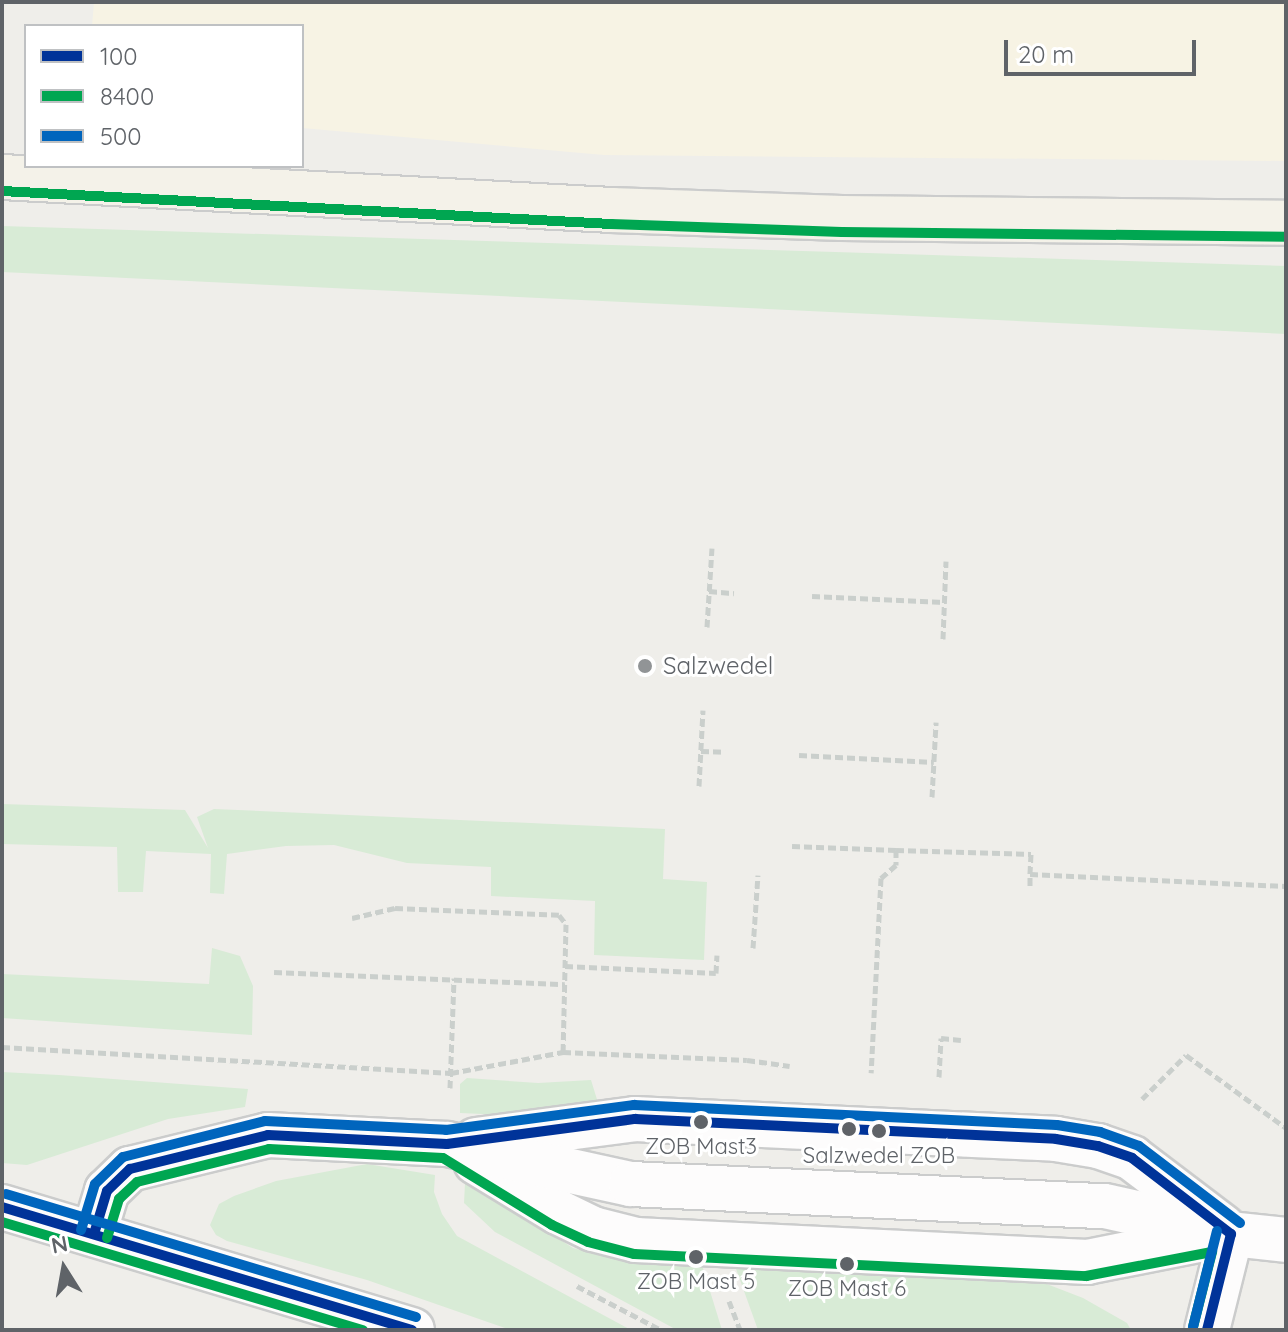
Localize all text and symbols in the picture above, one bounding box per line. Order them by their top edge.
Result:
legend [24,24,304,168]
scale bar [1008,24,1200,74]
text: 20 m [1018,39,1074,69]
text: 100 [100,41,137,71]
text: 8400 [100,81,154,111]
text: 500 [100,121,142,151]
place label: Salzwedel [663,652,773,680]
marker: Salzwedel [634,655,656,677]
marker: ZOB Mast3 [693,1114,709,1130]
unlabelled marker [841,1121,857,1137]
marker: Salzwedel ZOB [871,1123,887,1139]
place label: ZOB Mast3 [645,1134,757,1160]
place label: Salzwedel ZOB [803,1143,955,1169]
north arrow [24,1228,104,1308]
text: N [49,1229,70,1260]
marker: ZOB Mast 5 [688,1249,704,1265]
marker: ZOB Mast 6 [839,1256,855,1272]
place label: ZOB Mast 5 [637,1269,755,1295]
place label: ZOB Mast 6 [788,1276,906,1302]

